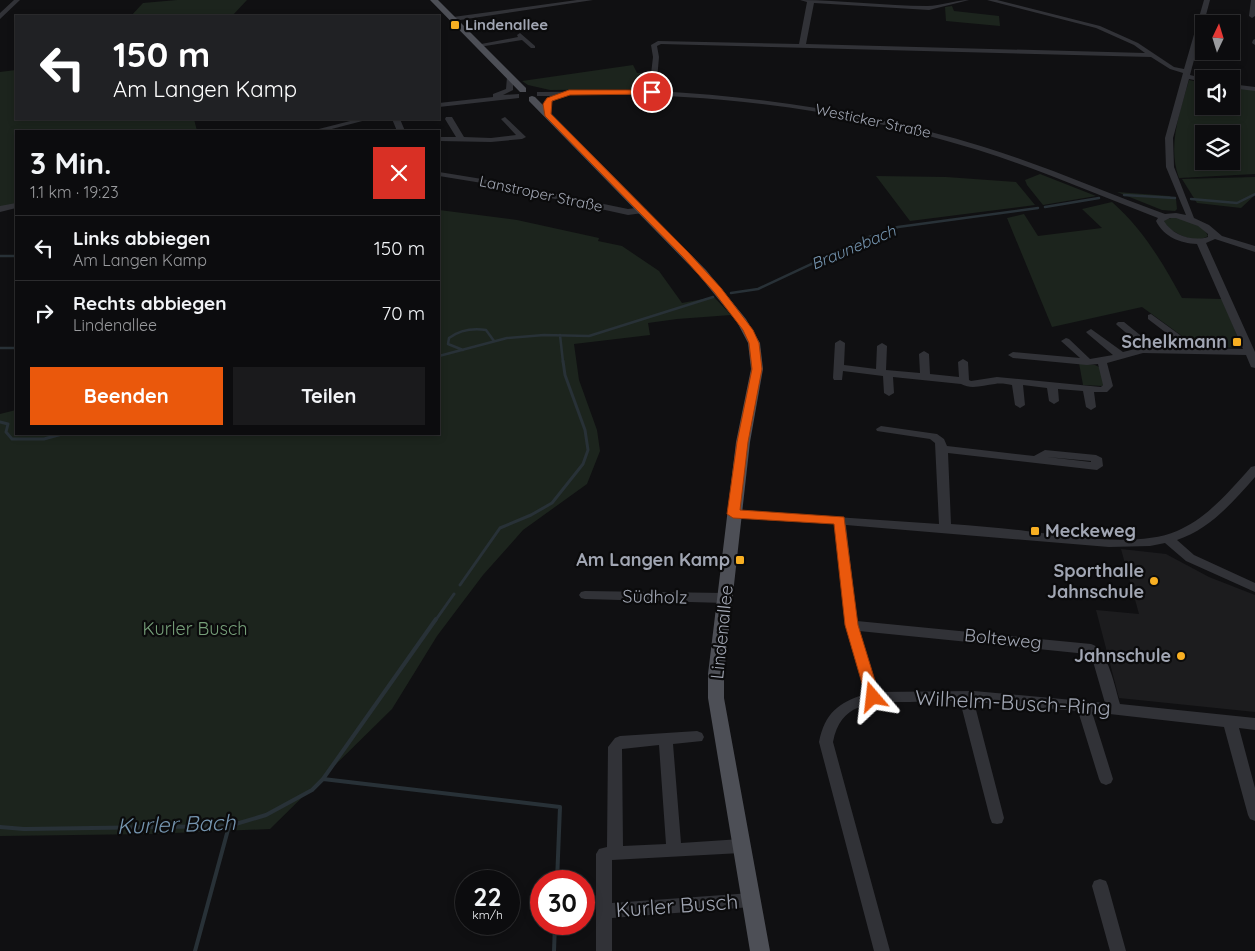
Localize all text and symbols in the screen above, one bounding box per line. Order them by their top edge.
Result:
place label: Lindenallee [465,15,548,34]
north arrow [1195,15,1240,60]
map controls [1195,15,1240,170]
marker: Lindenallee [449,19,461,31]
text: 150 m [113,32,210,76]
icon: left [30,35,95,100]
button: sound [1195,70,1240,115]
pin [631,71,673,113]
text: Am Langen Kamp [113,75,297,103]
icon: arrive [638,78,666,106]
street label: Westicker Straße [814,99,933,142]
button: layers [1195,125,1240,170]
text: 3 Min. [30,144,112,182]
button: close [373,147,425,199]
street label: Lanstroper Straße [478,171,604,216]
text: 1.1 km · 19:23 [30,182,119,202]
water label: Braunebach [808,220,899,274]
text: Links abbiegen [73,226,210,250]
icon: left [30,234,58,262]
text: 150 m [374,236,425,260]
text: Am Langen Kamp [73,250,207,270]
text: Rechts abbiegen [73,291,226,315]
icon: right [30,299,58,327]
text: 70 m [381,301,425,325]
text: Lindenallee [73,315,157,335]
place label: Schelkmann [1121,330,1227,353]
marker: Schelkmann [1231,336,1243,348]
button: Beenden [30,367,223,425]
button: Teilen [233,367,425,425]
place label: Meckeweg [1045,519,1136,542]
marker: Meckeweg [1029,525,1041,537]
place label: Am Langen Kamp [576,548,730,571]
marker: Am Langen Kamp [734,554,746,566]
place label: Sporthalle Jahnschule [1047,559,1144,603]
marker: Sporthalle Jahnschule [1148,575,1160,587]
street label: Südholz [622,584,688,609]
street label: Lindenallee [705,584,738,680]
park label: Kurler Busch [142,617,248,640]
street label: Bolteweg [963,623,1043,654]
place label: Jahnschule [1074,644,1171,667]
marker: Jahnschule [1175,650,1187,662]
position arrow [846,670,898,722]
street label: Wilhelm-Busch-Ring [915,684,1112,720]
water label: Kurler Bach [116,808,236,840]
speed limit sign: 30 [530,870,595,935]
text: 22 [473,881,502,912]
street label: Kurler Busch [615,888,739,922]
text: km/h [472,907,503,922]

